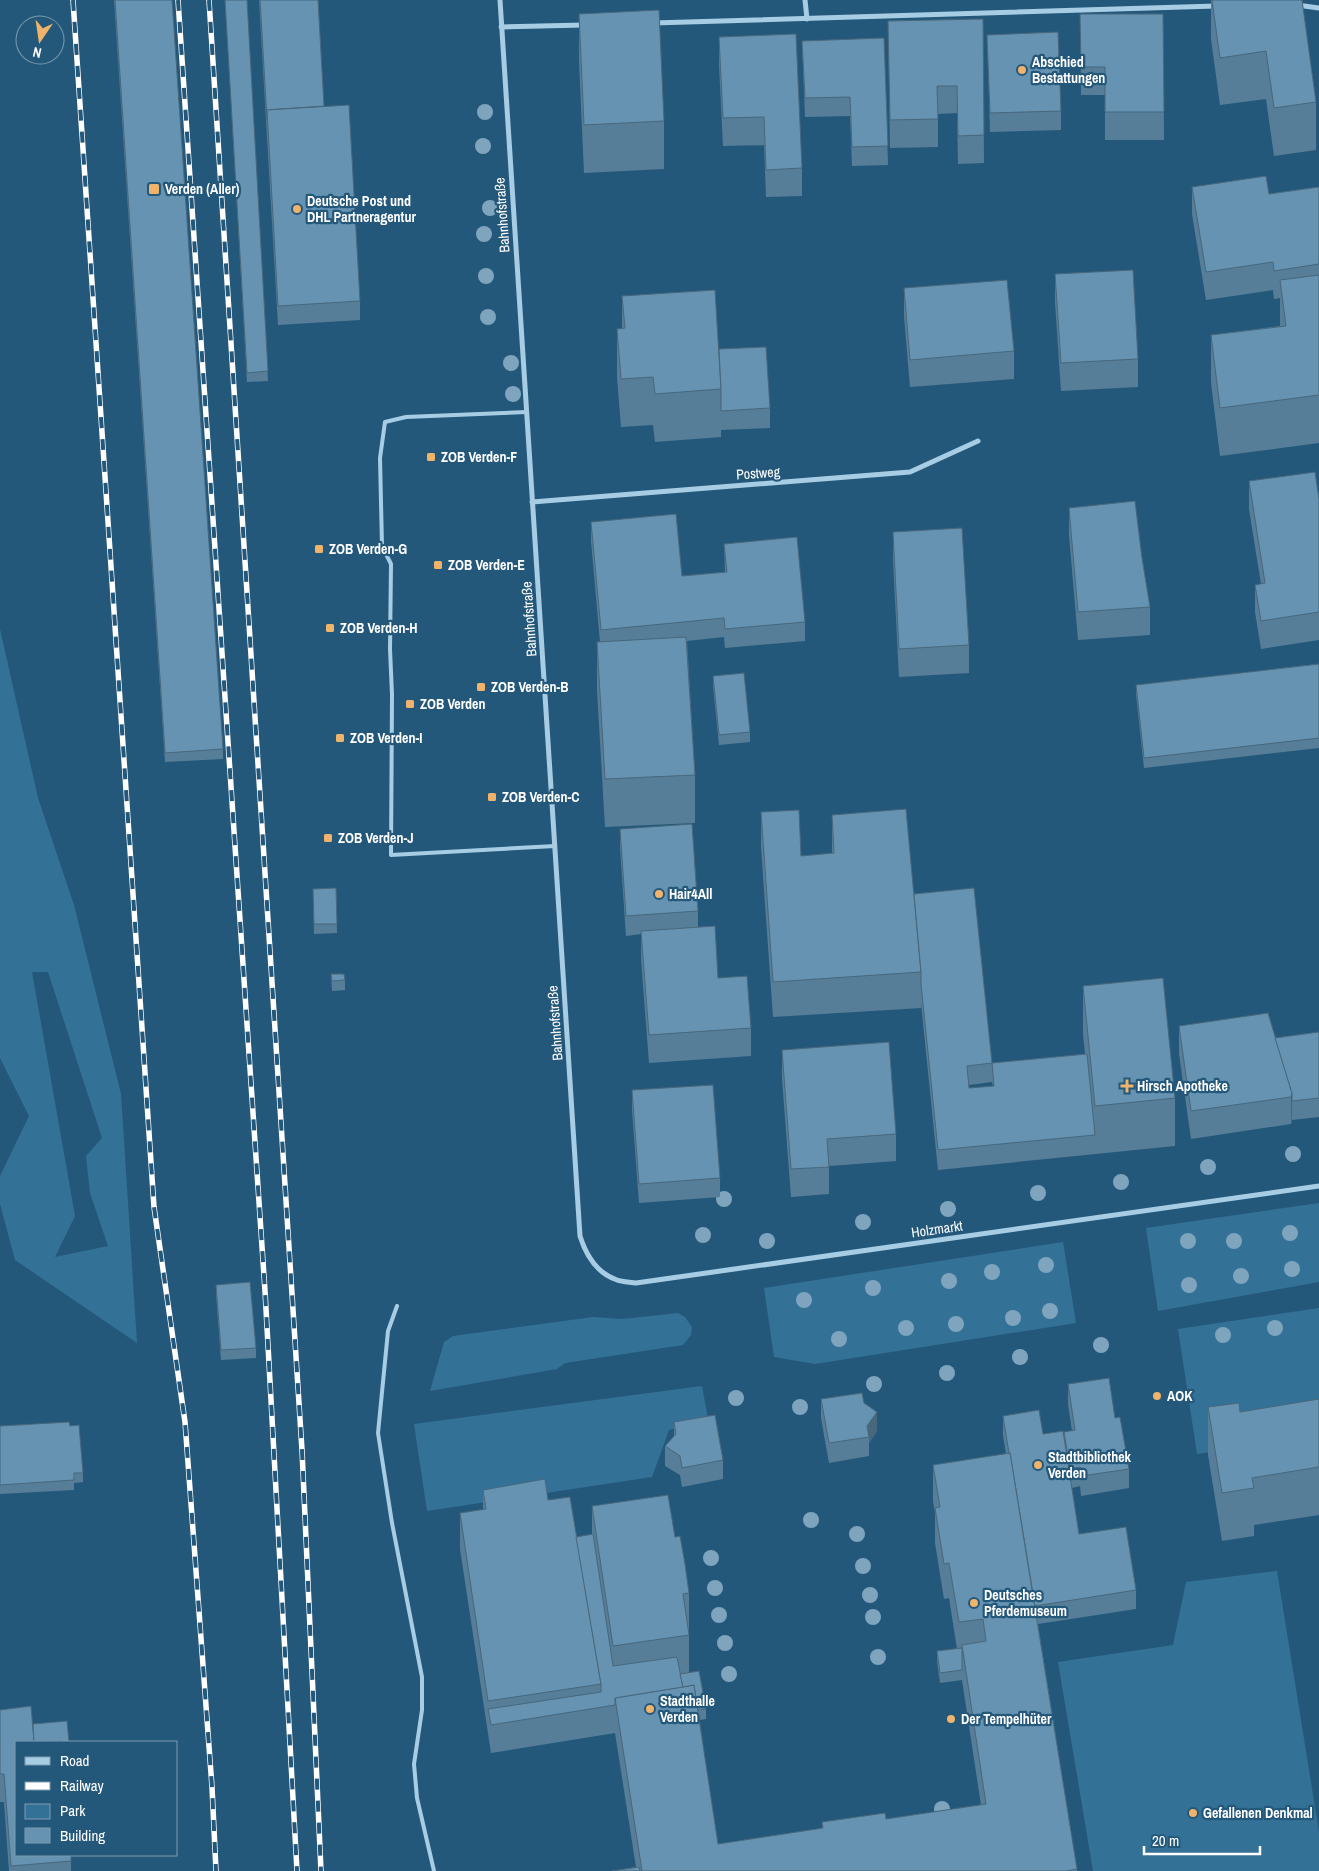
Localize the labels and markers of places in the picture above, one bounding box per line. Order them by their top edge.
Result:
place label: Abschied Bestattungen [1032,53,1105,87]
marker: Abschied Bestattungen [1016,64,1028,76]
place label: Verden (Aller) [165,180,240,198]
marker: Verden (Aller) [147,182,161,196]
place label: Deutsche Post und DHL Partneragentur [307,192,416,226]
marker: Deutsche Post und DHL Partneragentur [291,203,303,215]
place label: ZOB Verden-F [441,448,517,466]
marker: ZOB Verden-F [425,451,437,463]
place label: ZOB Verden-G [329,540,407,558]
marker: ZOB Verden-G [313,543,325,555]
place label: ZOB Verden-E [448,556,525,574]
marker: ZOB Verden-E [432,559,444,571]
place label: ZOB Verden-H [340,619,418,637]
marker: ZOB Verden-H [324,622,336,634]
place label: ZOB Verden-B [491,678,569,696]
marker: ZOB Verden-B [475,681,487,693]
place label: ZOB Verden [420,695,486,713]
marker: ZOB Verden [404,698,416,710]
place label: ZOB Verden-I [350,729,423,747]
marker: ZOB Verden-I [334,732,346,744]
place label: ZOB Verden-C [502,788,580,806]
marker: ZOB Verden-C [486,791,498,803]
place label: ZOB Verden-J [338,829,414,847]
marker: ZOB Verden-J [322,832,334,844]
place label: Hair4All [669,885,712,903]
marker: Hair4All [653,888,665,900]
place label: Hirsch Apotheke [1137,1077,1228,1095]
marker: Hirsch Apotheke [1121,1080,1133,1092]
place label: AOK [1167,1387,1193,1405]
marker: AOK [1151,1390,1163,1402]
place label: Stadtbibliothek Verden [1048,1448,1132,1482]
marker: Stadtbibliothek Verden [1032,1459,1044,1471]
place label: Deutsches Pferdemuseum [984,1586,1067,1620]
marker: Deutsches Pferdemuseum [968,1597,980,1609]
place label: Stadthalle Verden [660,1692,715,1726]
marker: Stadthalle Verden [644,1703,656,1715]
place label: Der Tempelhüter [961,1710,1052,1728]
marker: Der Tempelhüter [945,1713,957,1725]
place label: Gefallenen Denkmal [1203,1804,1313,1822]
marker: Gefallenen Denkmal [1187,1807,1199,1819]

